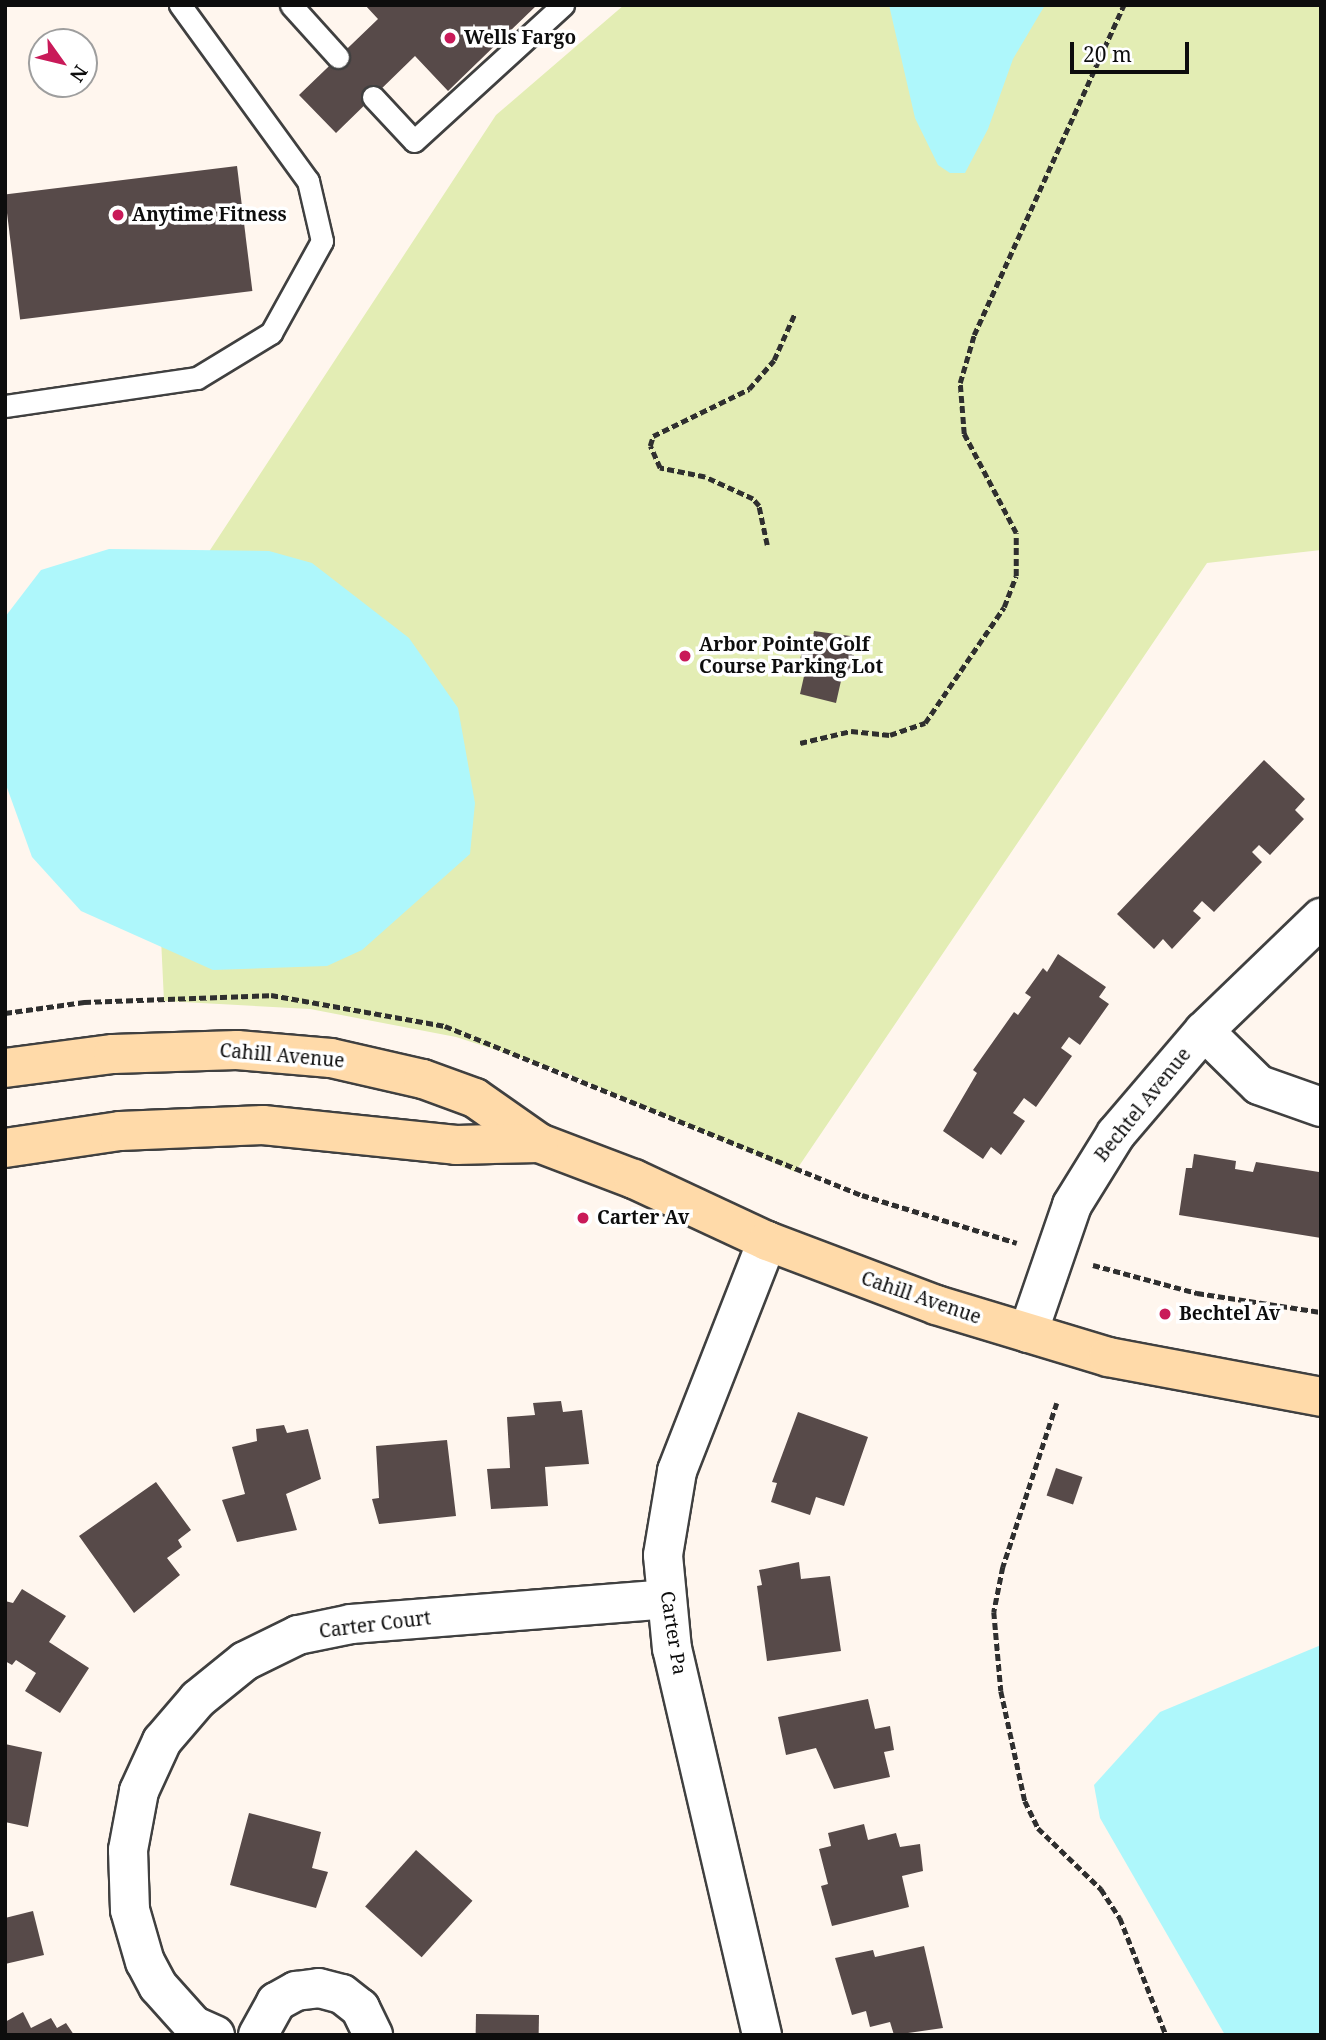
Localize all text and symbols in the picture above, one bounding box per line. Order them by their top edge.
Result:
place label: Wells Fargo [464,27,576,49]
north arrow [28,28,98,98]
scale bar [1074,28,1193,72]
marker: Wells Fargo [442,30,458,46]
text: 20 m [1083,40,1132,68]
text: N [64,60,94,87]
place label: Anytime Fitness [132,204,287,226]
marker: Anytime Fitness [110,207,126,223]
place label: Arbor Pointe Golf Course Parking Lot [699,634,883,678]
marker: Arbor Pointe Golf Course Parking Lot [677,648,693,664]
street label: Cahill Avenue [219,1039,345,1073]
street label: Bechtel Avenue [1090,1044,1196,1166]
place label: Carter Av [597,1207,689,1229]
marker: Carter Av [575,1210,591,1226]
street label: Cahill Avenue [858,1267,984,1329]
place label: Bechtel Av [1179,1303,1280,1325]
marker: Bechtel Av [1157,1306,1173,1322]
street label: Carter Pa [655,1590,691,1676]
street label: Carter Court [318,1607,432,1643]

